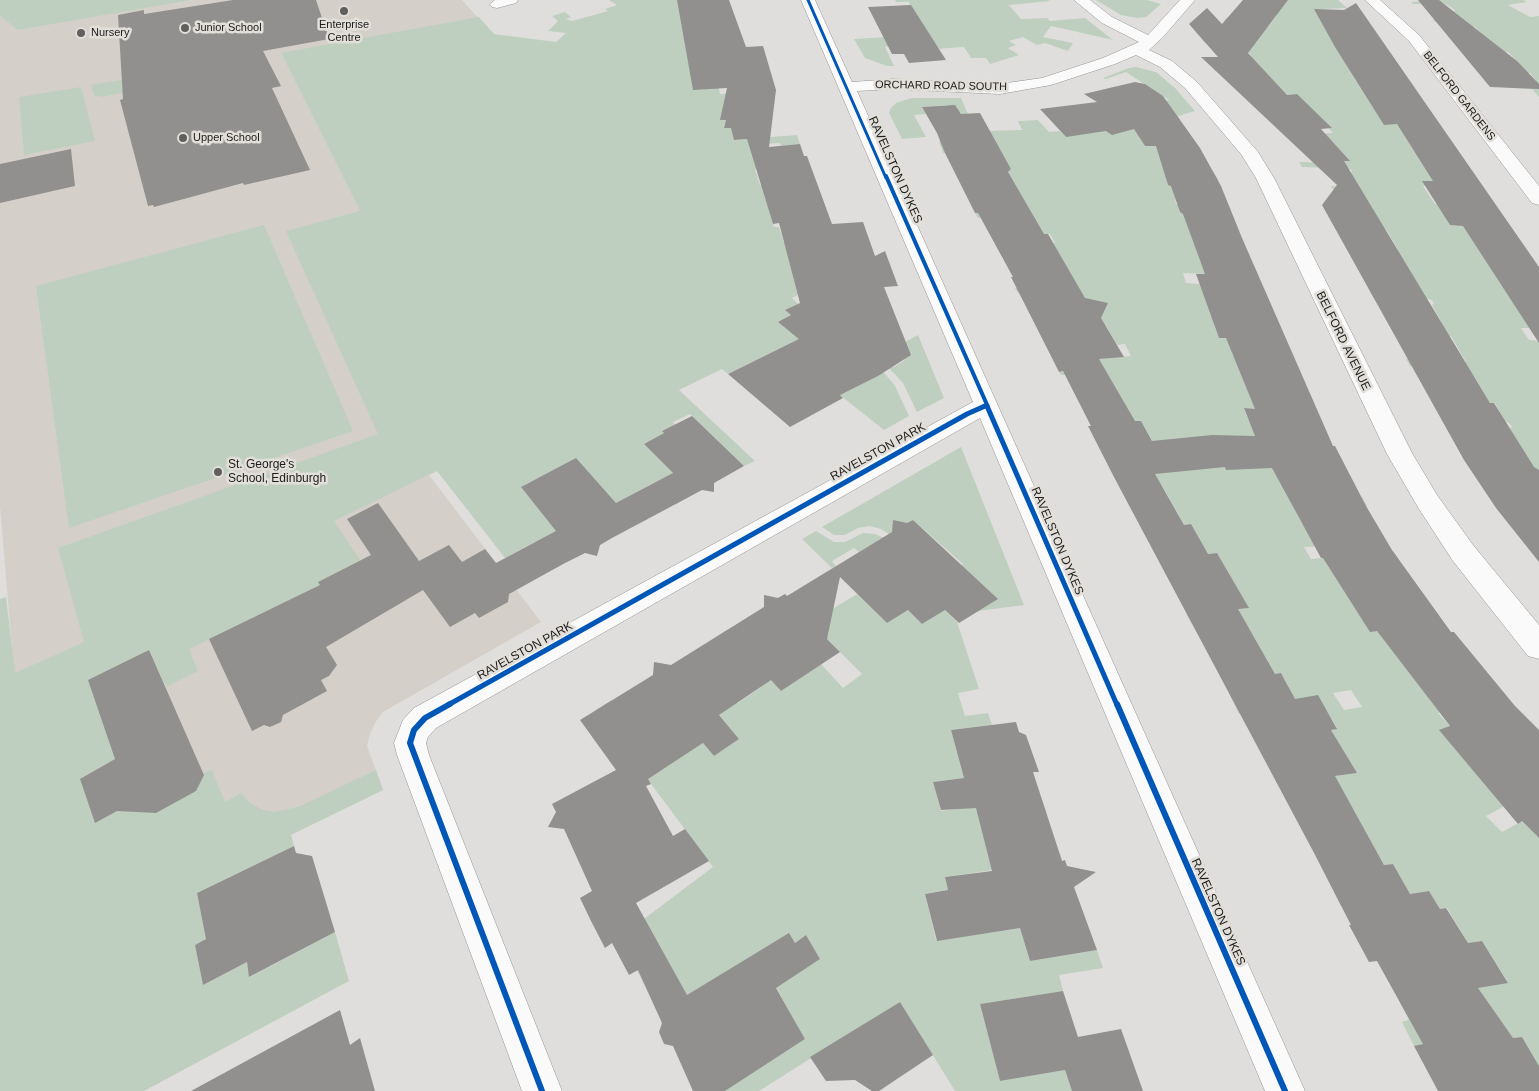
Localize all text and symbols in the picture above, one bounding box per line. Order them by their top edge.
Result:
marker: Enterprise Centre [338,5,350,17]
place label: Enterprise Centre [319,18,369,44]
place label: Junior School [195,21,262,35]
marker: Junior School [179,22,191,34]
place label: Nursery [91,26,130,40]
marker: Nursery [75,27,87,39]
street label: BELFORD GARDENS [1420,49,1498,143]
street label: ORCHARD ROAD SOUTH [875,78,1007,94]
street label: RAVELSTON DYKES [865,114,925,226]
place label: Upper School [193,131,260,145]
marker: Upper School [177,132,189,144]
street label: BELFORD AVENUE [1313,289,1373,393]
street label: RAVELSTON PARK [828,420,928,484]
place label: St. George's School, Edinburgh [228,458,326,486]
marker: St. George's School, Edinburgh [212,466,224,478]
street label: RAVELSTON DYKES [1028,485,1086,597]
street label: RAVELSTON PARK [475,619,575,683]
street label: RAVELSTON DYKES [1188,856,1248,968]

